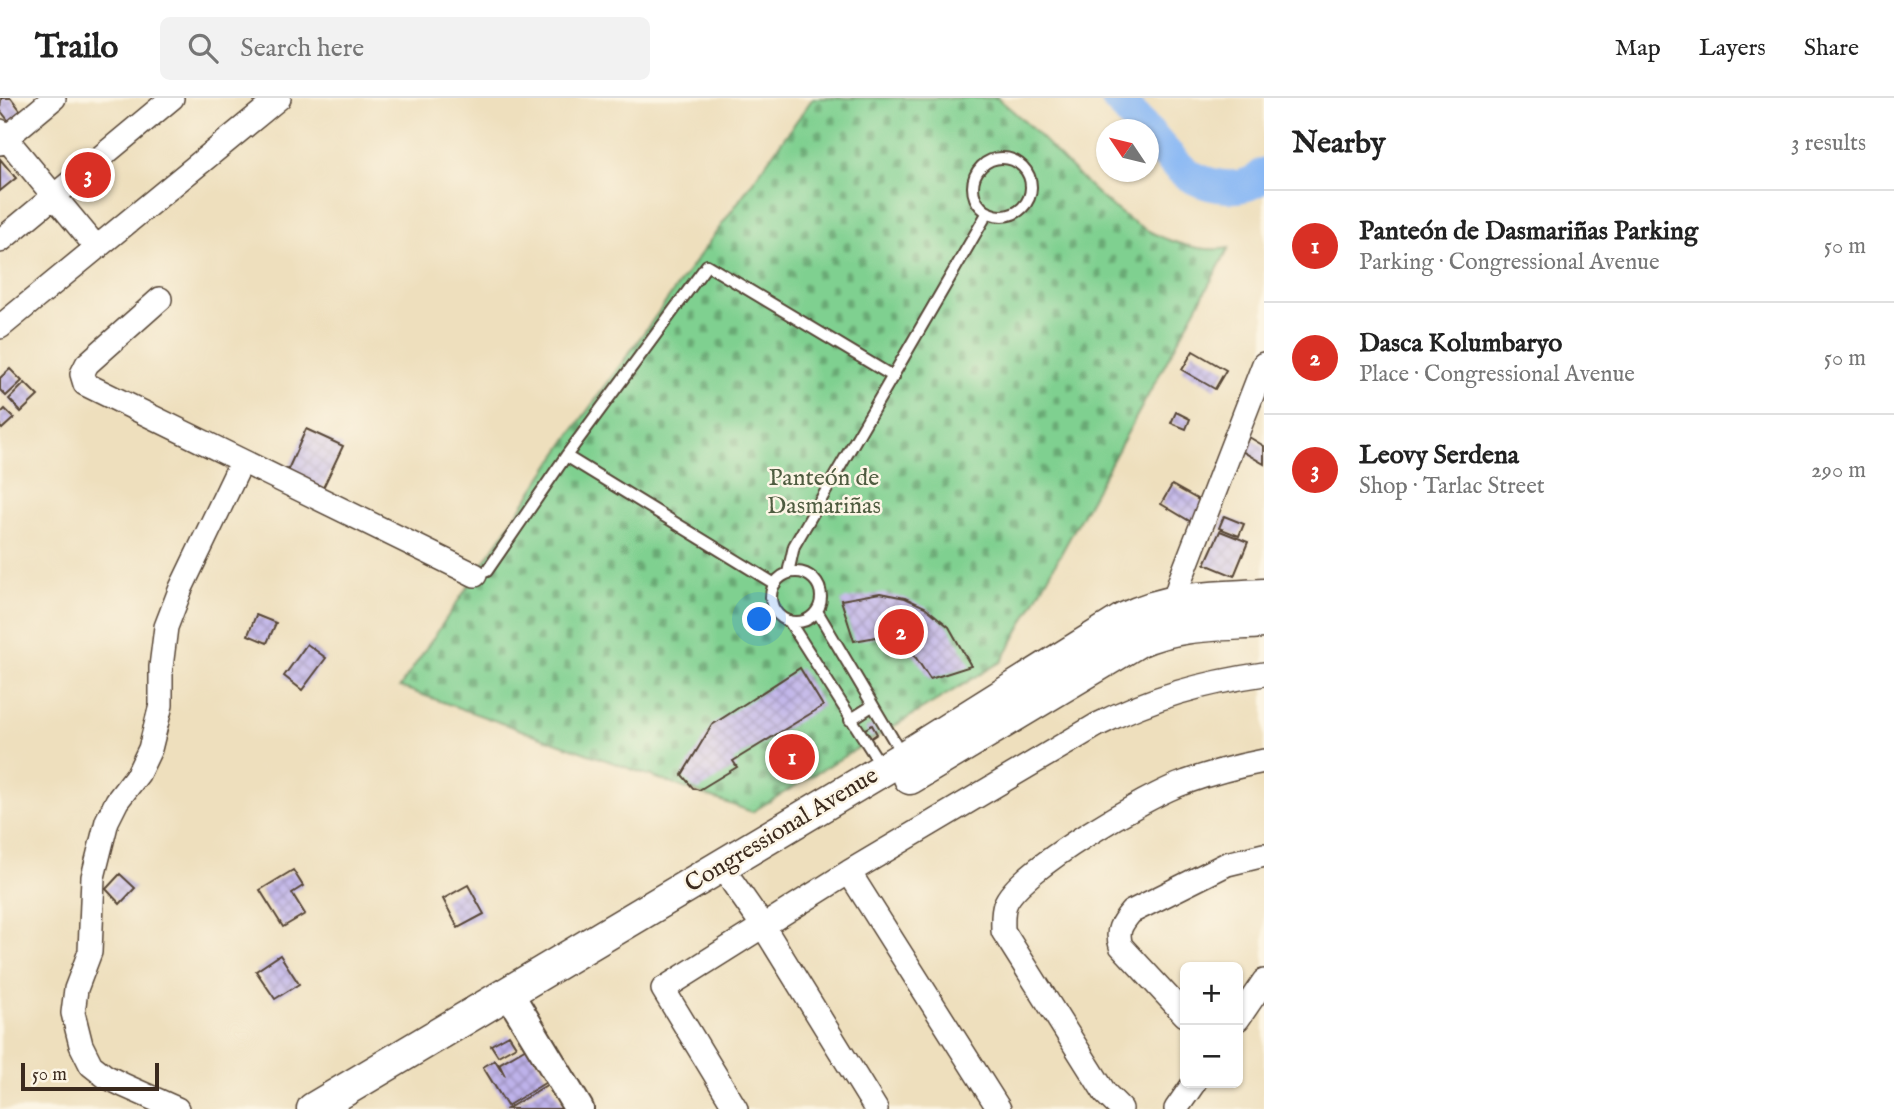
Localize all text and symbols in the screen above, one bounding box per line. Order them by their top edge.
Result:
search box [160,17,650,80]
text: Trailo [35,27,118,69]
icon: search [184,29,222,67]
text: Search here [240,32,364,65]
text: Map [1615,33,1661,64]
text: Layers [1699,33,1766,64]
text: Share [1804,33,1859,64]
north arrow [1096,119,1159,182]
text: Nearby [1292,125,1385,163]
text: 3 results [1791,129,1866,158]
pin: 3 [65,149,111,201]
text: Panteón de Dasmariñas Parking [1359,215,1698,248]
text: 1 [1311,232,1319,261]
text: 50 m [1824,232,1866,261]
text: Parking · Congressional Avenue [1359,248,1660,277]
text: Dasca Kolumbaryo [1359,327,1562,360]
text: 2 [1310,344,1320,373]
text: 50 m [1824,344,1866,373]
text: Place · Congressional Avenue [1359,360,1635,389]
text: Leovy Serdena [1359,439,1519,472]
text: 3 [1311,456,1319,485]
text: 290 m [1811,456,1866,485]
park label: Panteón de Dasmariñas [767,463,881,522]
text: Shop · Tarlac Street [1359,472,1545,501]
your location [742,602,776,636]
pin: 2 [878,606,924,658]
pin: 1 [769,731,815,783]
street label: Congressional Avenue [680,760,884,900]
map controls [1180,962,1243,1088]
button: + [1180,962,1243,1025]
button: − [1180,1025,1243,1088]
scale bar [21,1060,159,1092]
text: 50 m [32,1063,67,1087]

